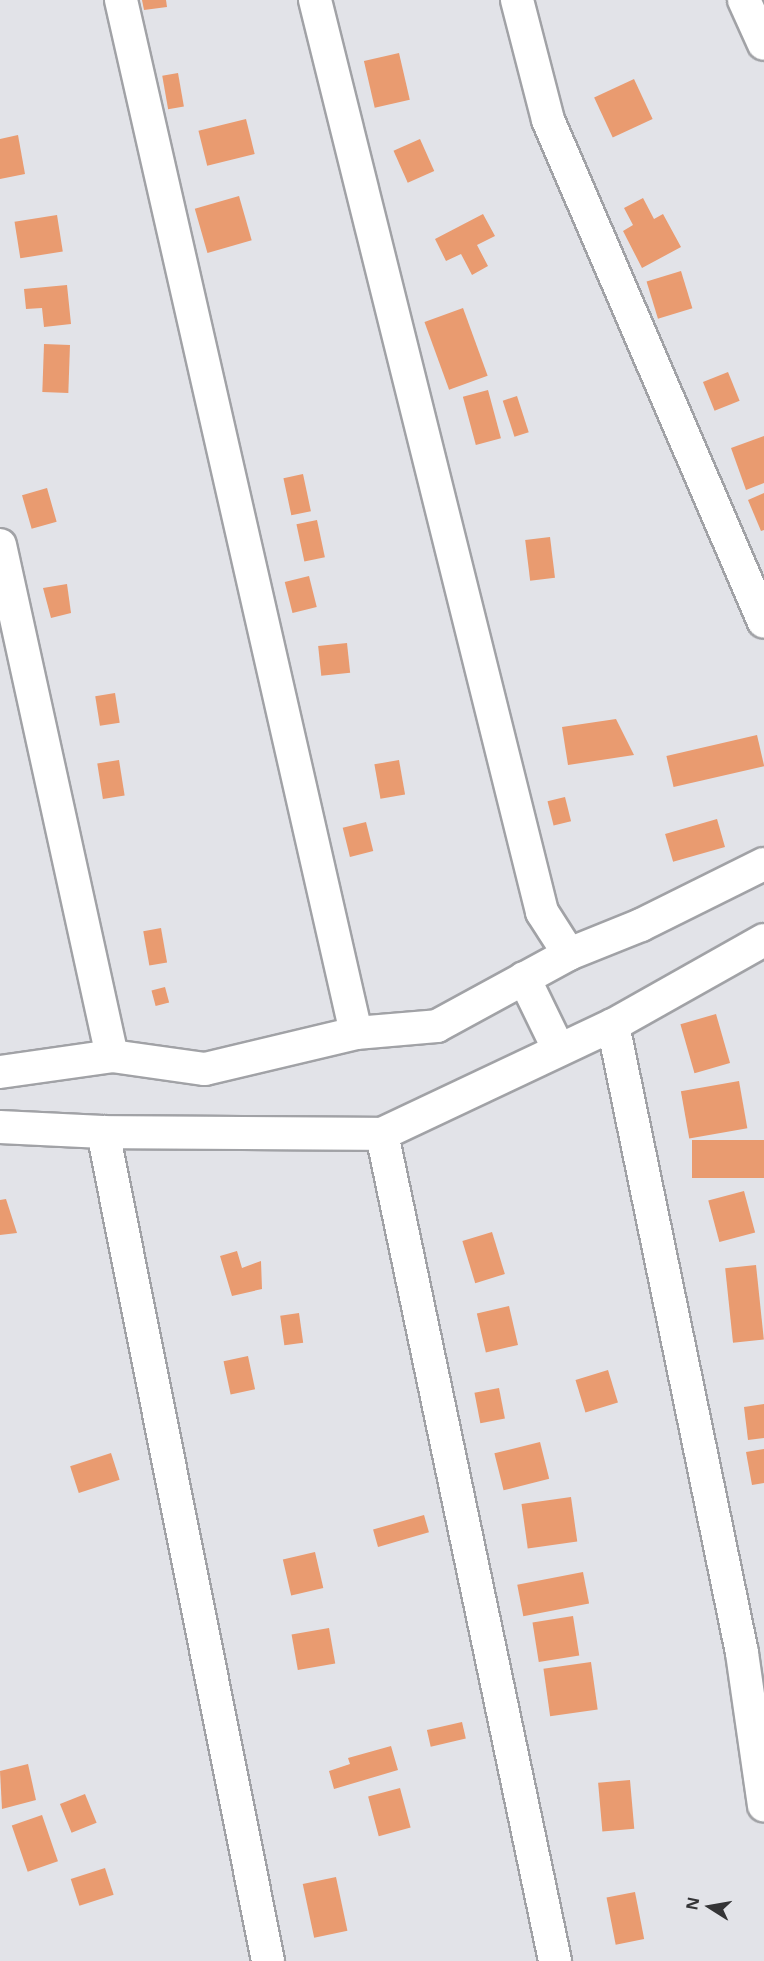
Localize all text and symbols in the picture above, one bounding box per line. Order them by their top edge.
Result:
north arrow [680,1877,740,1937]
text: N [680,1895,704,1912]

